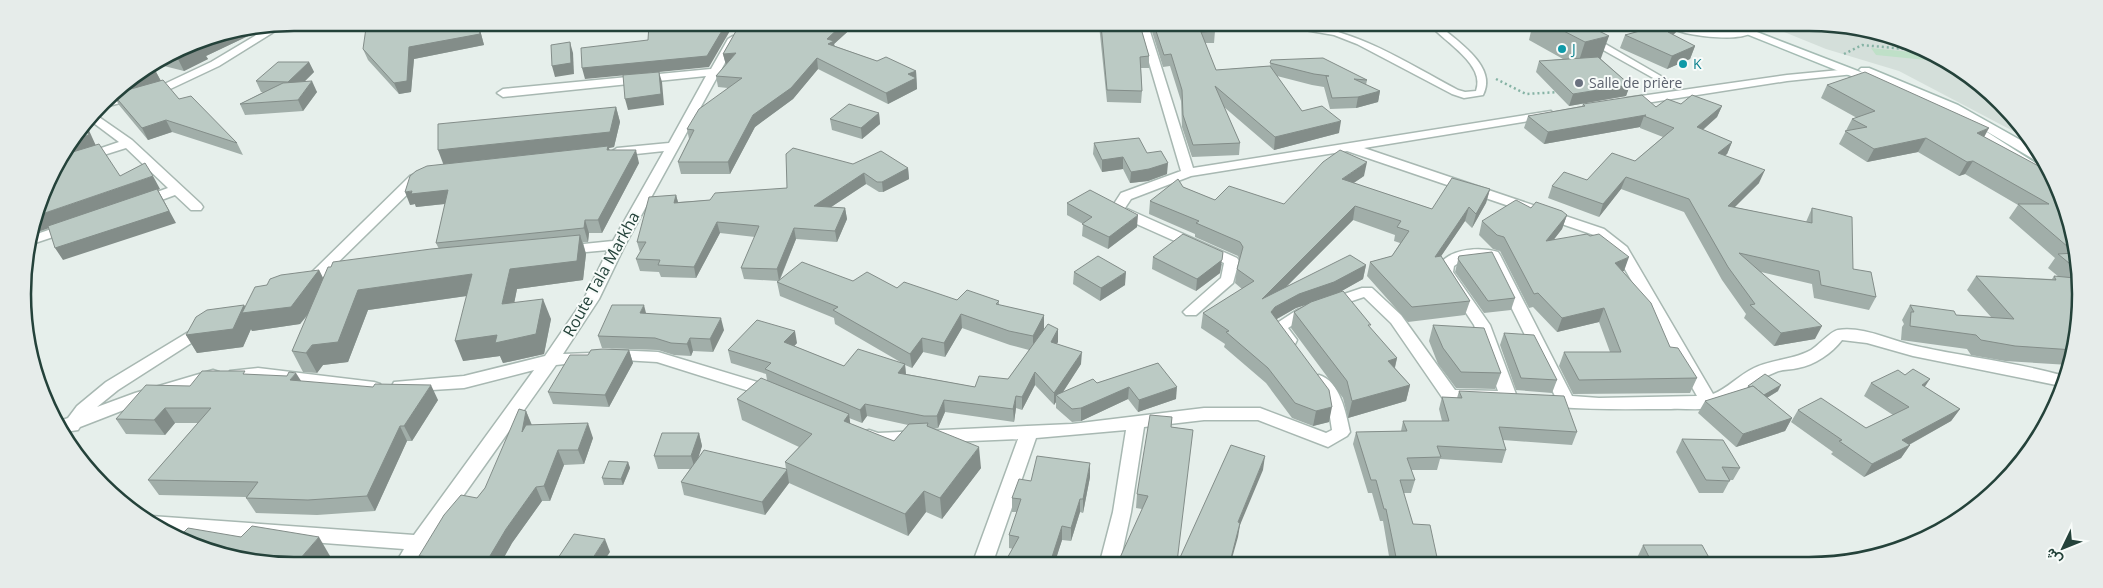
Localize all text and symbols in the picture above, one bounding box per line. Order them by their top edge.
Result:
place label: J [1570,39,1576,58]
marker: J [1556,43,1568,55]
place label: K [1693,54,1702,73]
marker: K [1677,58,1689,70]
place label: Salle de prière [1589,73,1682,92]
marker: Salle de prière [1573,77,1585,89]
street label: Route Tala Markha [557,207,645,341]
north arrow [2038,523,2088,573]
text: ش [2040,544,2066,570]

